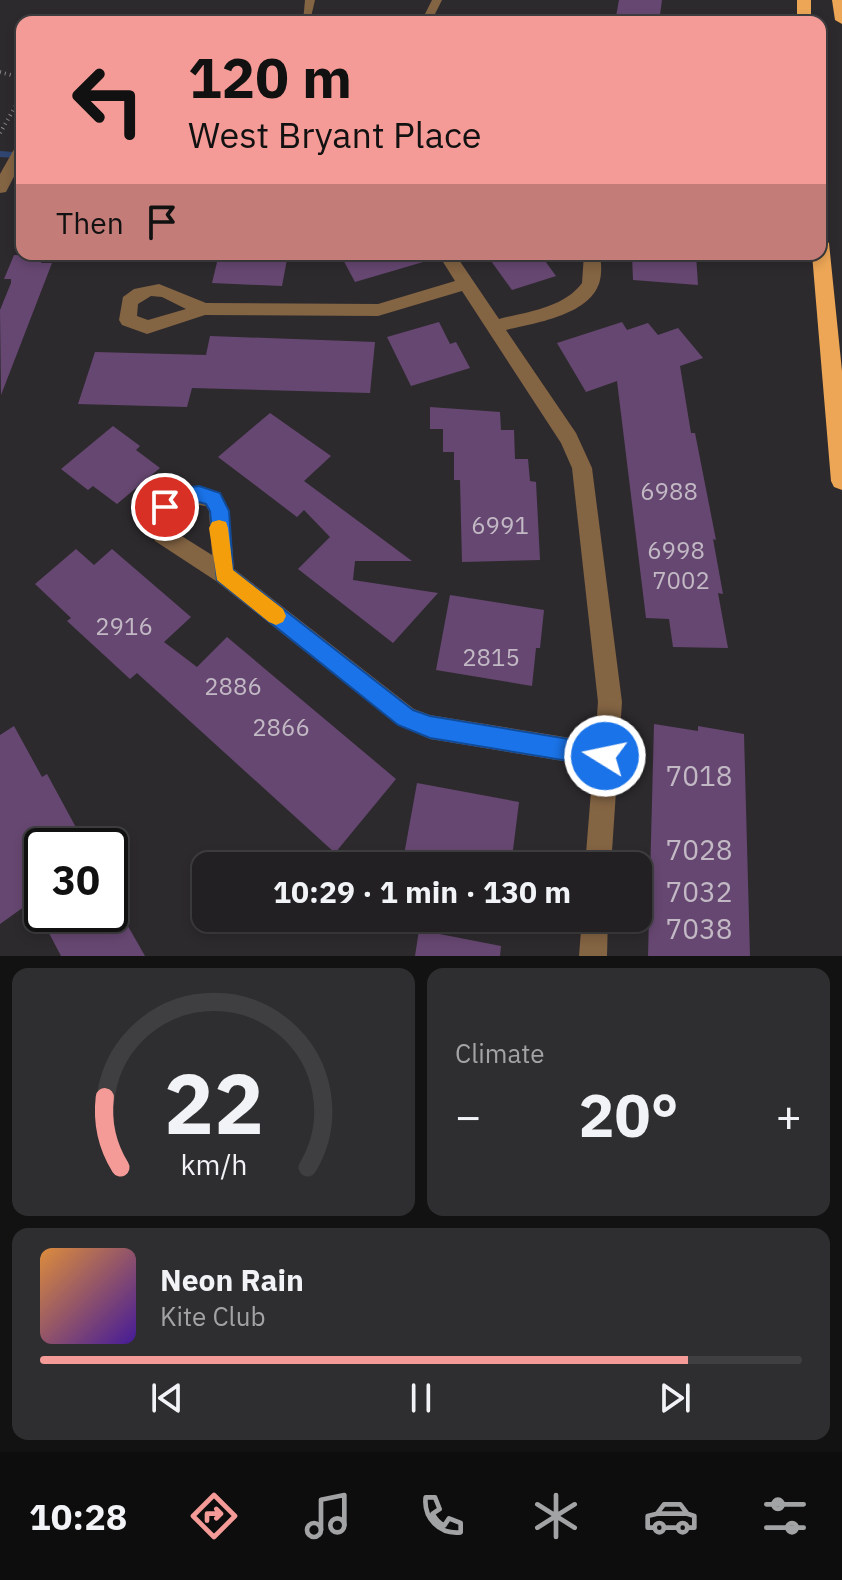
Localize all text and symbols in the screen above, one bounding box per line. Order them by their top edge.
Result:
text: 120 m [188,41,352,113]
icon: left [56,48,160,152]
text: West Bryant Place [188,111,482,158]
icon: arrive [140,200,184,244]
text: Then [56,203,124,242]
pin [131,473,199,541]
house number: 6988 [640,475,698,507]
icon: arrive [143,485,187,529]
house number: 6991 [471,509,529,541]
house number: 6998 [647,534,705,566]
house number: 7002 [652,564,710,596]
house number: 2916 [95,610,153,642]
house number: 2815 [462,641,520,673]
house number: 2886 [204,670,262,702]
house number: 2866 [252,711,310,743]
position arrow [563,714,647,798]
house number: 7018 [665,757,733,794]
speed limit sign: 30 [24,828,128,932]
house number: 7028 [665,831,733,868]
text: 10:29 · 1 min · 130 m [273,872,571,911]
house number: 7032 [665,873,733,910]
house number: 7038 [665,910,733,947]
text: Climate [455,1036,545,1070]
text: 22 [164,1049,263,1157]
text: 20° [578,1075,679,1154]
text: − [455,1087,481,1144]
text: + [776,1087,802,1144]
text: km/h [180,1146,247,1183]
text: Neon Rain [160,1260,304,1299]
text: Kite Club [160,1299,265,1333]
icon: previous [145,1376,189,1420]
icon: pause [399,1376,443,1420]
icon: next [653,1376,697,1420]
icon: directions [186,1488,242,1544]
icon: music [300,1488,356,1544]
icon: phone [414,1488,470,1544]
icon: climate [528,1488,584,1544]
icon: car [643,1488,699,1544]
icon: filters [757,1488,813,1544]
text: 10:28 [29,1493,127,1540]

